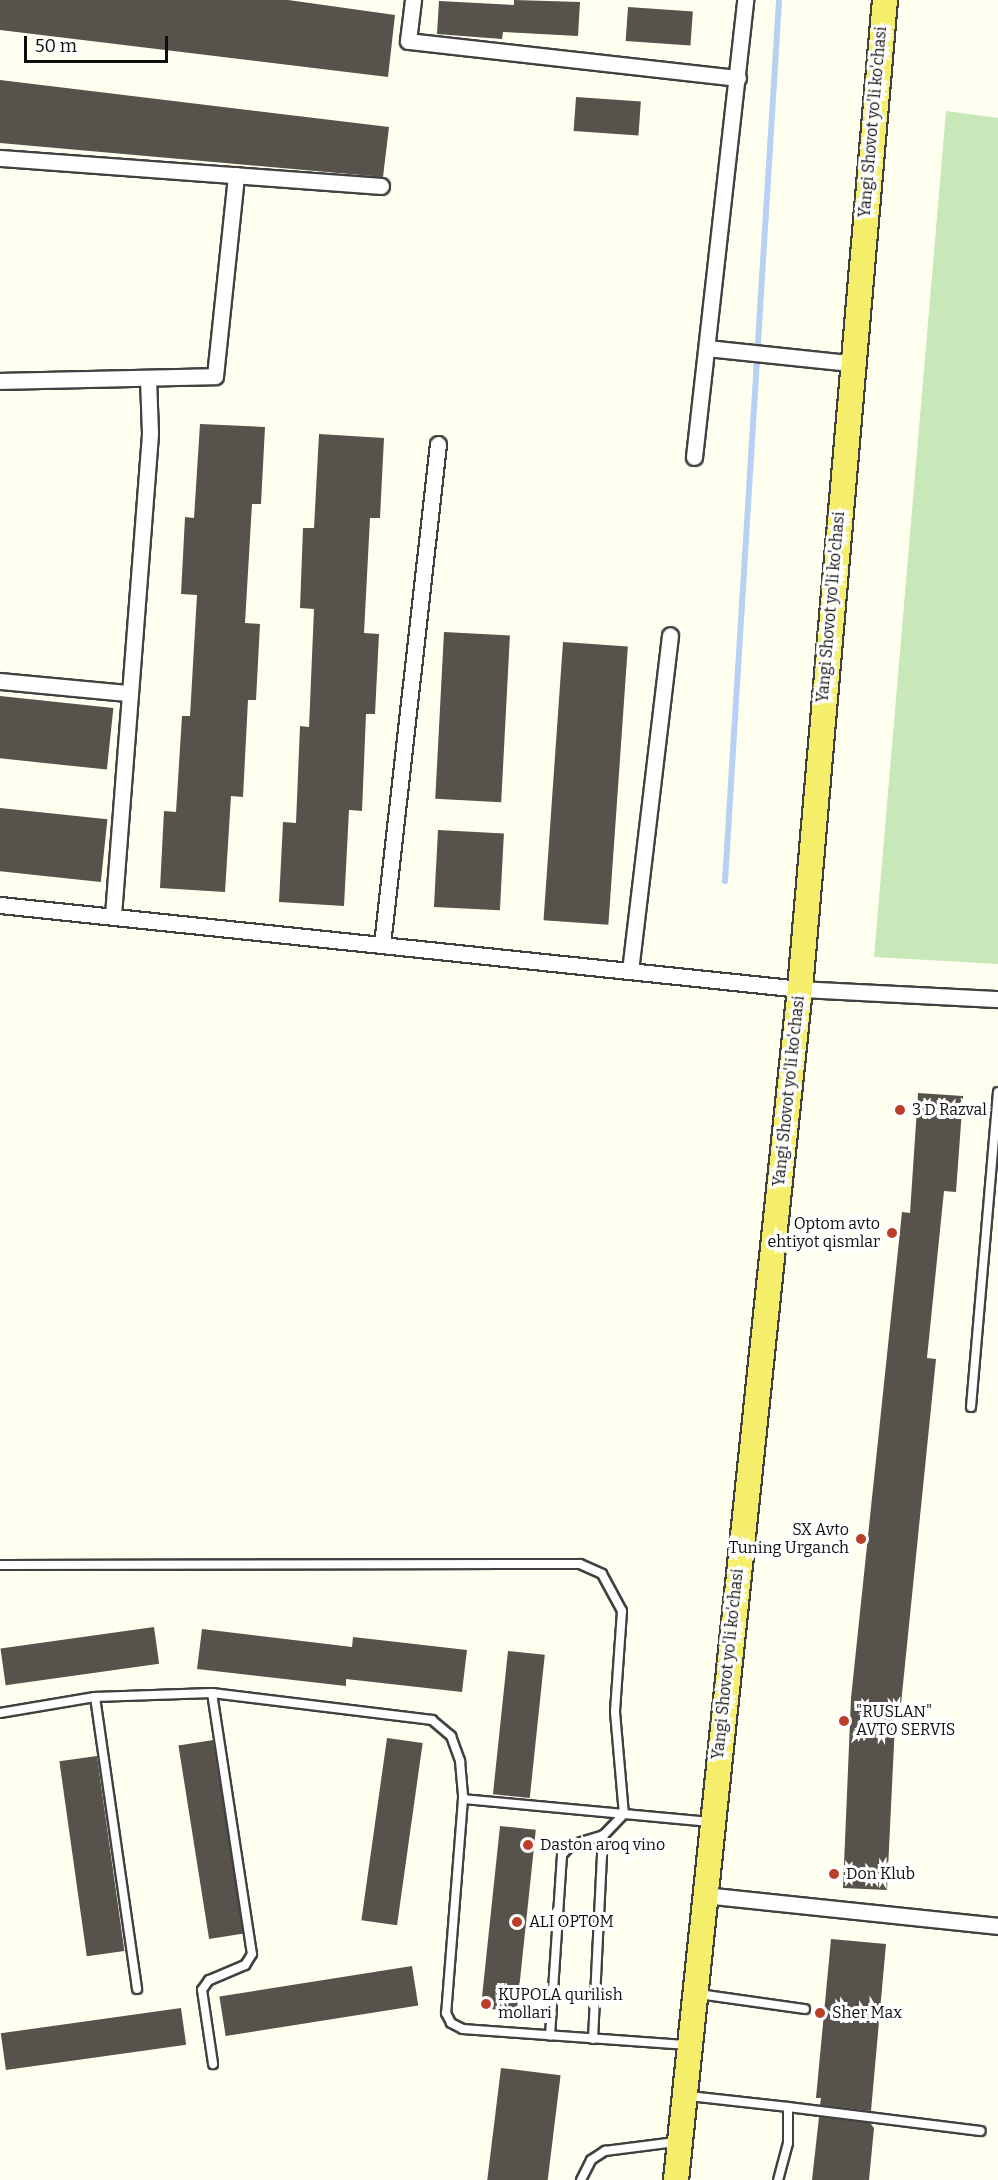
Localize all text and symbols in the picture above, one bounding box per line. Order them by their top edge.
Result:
scale bar [27,24,171,62]
street label: Yangi Shovot yo'li ko'chasi [855,26,891,218]
text: 50 m [35,35,77,57]
street label: Yangi Shovot yo'li ko'chasi [813,511,849,703]
street label: Yangi Shovot yo'li ko'chasi [769,995,809,1187]
place label: 3 D Razval [912,1100,987,1120]
marker: 3 D Razval [893,1103,907,1117]
place label: Optom avto ehtiyot qismlar [767,1214,880,1252]
marker: Optom avto ehtiyot qismlar [885,1226,899,1240]
place label: SX Avto Tuning Urganch [729,1520,849,1558]
marker: SX Avto Tuning Urganch [854,1532,868,1546]
street label: Yangi Shovot yo'li ko'chasi [708,1568,748,1760]
place label: "RUSLAN" AVTO SERVIS [856,1702,955,1740]
marker: "RUSLAN" AVTO SERVIS [837,1714,851,1728]
place label: Daston aroq vino [540,1835,665,1855]
marker: Daston aroq vino [521,1838,535,1852]
place label: Don Klub [846,1864,915,1884]
marker: Don Klub [827,1867,841,1881]
place label: ALI OPTOM [529,1912,614,1932]
marker: ALI OPTOM [510,1915,524,1929]
place label: KUPOLA qurilish mollari [498,1985,623,2023]
marker: KUPOLA qurilish mollari [479,1997,493,2011]
place label: Sher Max [832,2003,902,2023]
marker: Sher Max [813,2006,827,2020]

